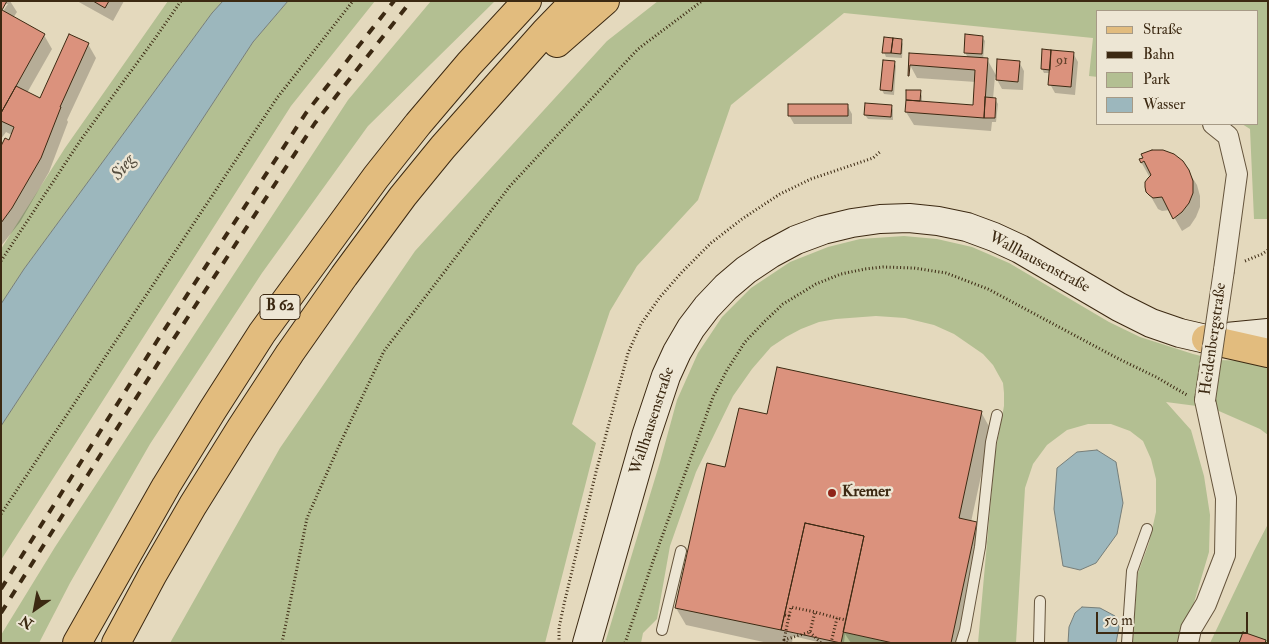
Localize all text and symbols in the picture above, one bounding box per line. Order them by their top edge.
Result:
legend [1096,10,1259,125]
text: Straße [1143,20,1182,39]
text: Bahn [1143,45,1175,64]
house number: 91 [1056,53,1068,69]
text: Park [1143,70,1170,89]
text: Wasser [1143,95,1185,114]
water label: Sieg [107,151,141,185]
street label: Wallhausenstraße [985,228,1093,298]
street label: Heidenbergstraße [1197,282,1231,396]
road number: B 62 [260,294,300,320]
street label: Wallhausenstraße [627,365,679,477]
place label: Kremer [842,483,891,503]
marker: Kremer [826,487,838,499]
north arrow [10,584,60,634]
scale bar [1099,602,1252,634]
text: N [17,611,36,633]
text: 50 m [1104,611,1133,630]

